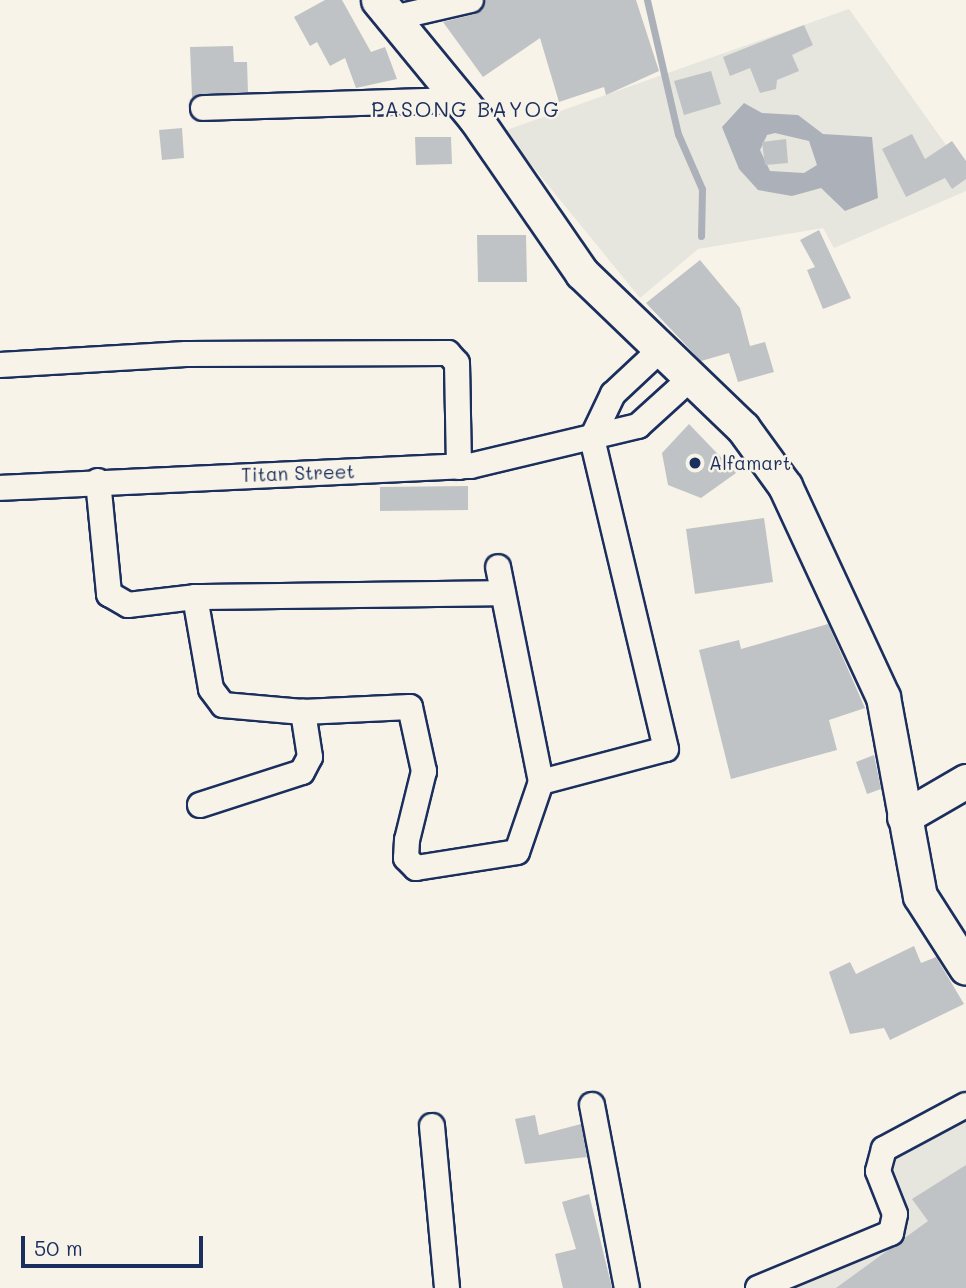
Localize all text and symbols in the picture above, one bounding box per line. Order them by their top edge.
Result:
district label: PASONG BAYOG [373,96,559,122]
place label: Alfamart [709,452,791,474]
marker: Alfamart [687,455,703,471]
street label: Titan Street [241,460,355,486]
scale bar [24,1222,206,1266]
text: 50 m [34,1234,83,1261]

